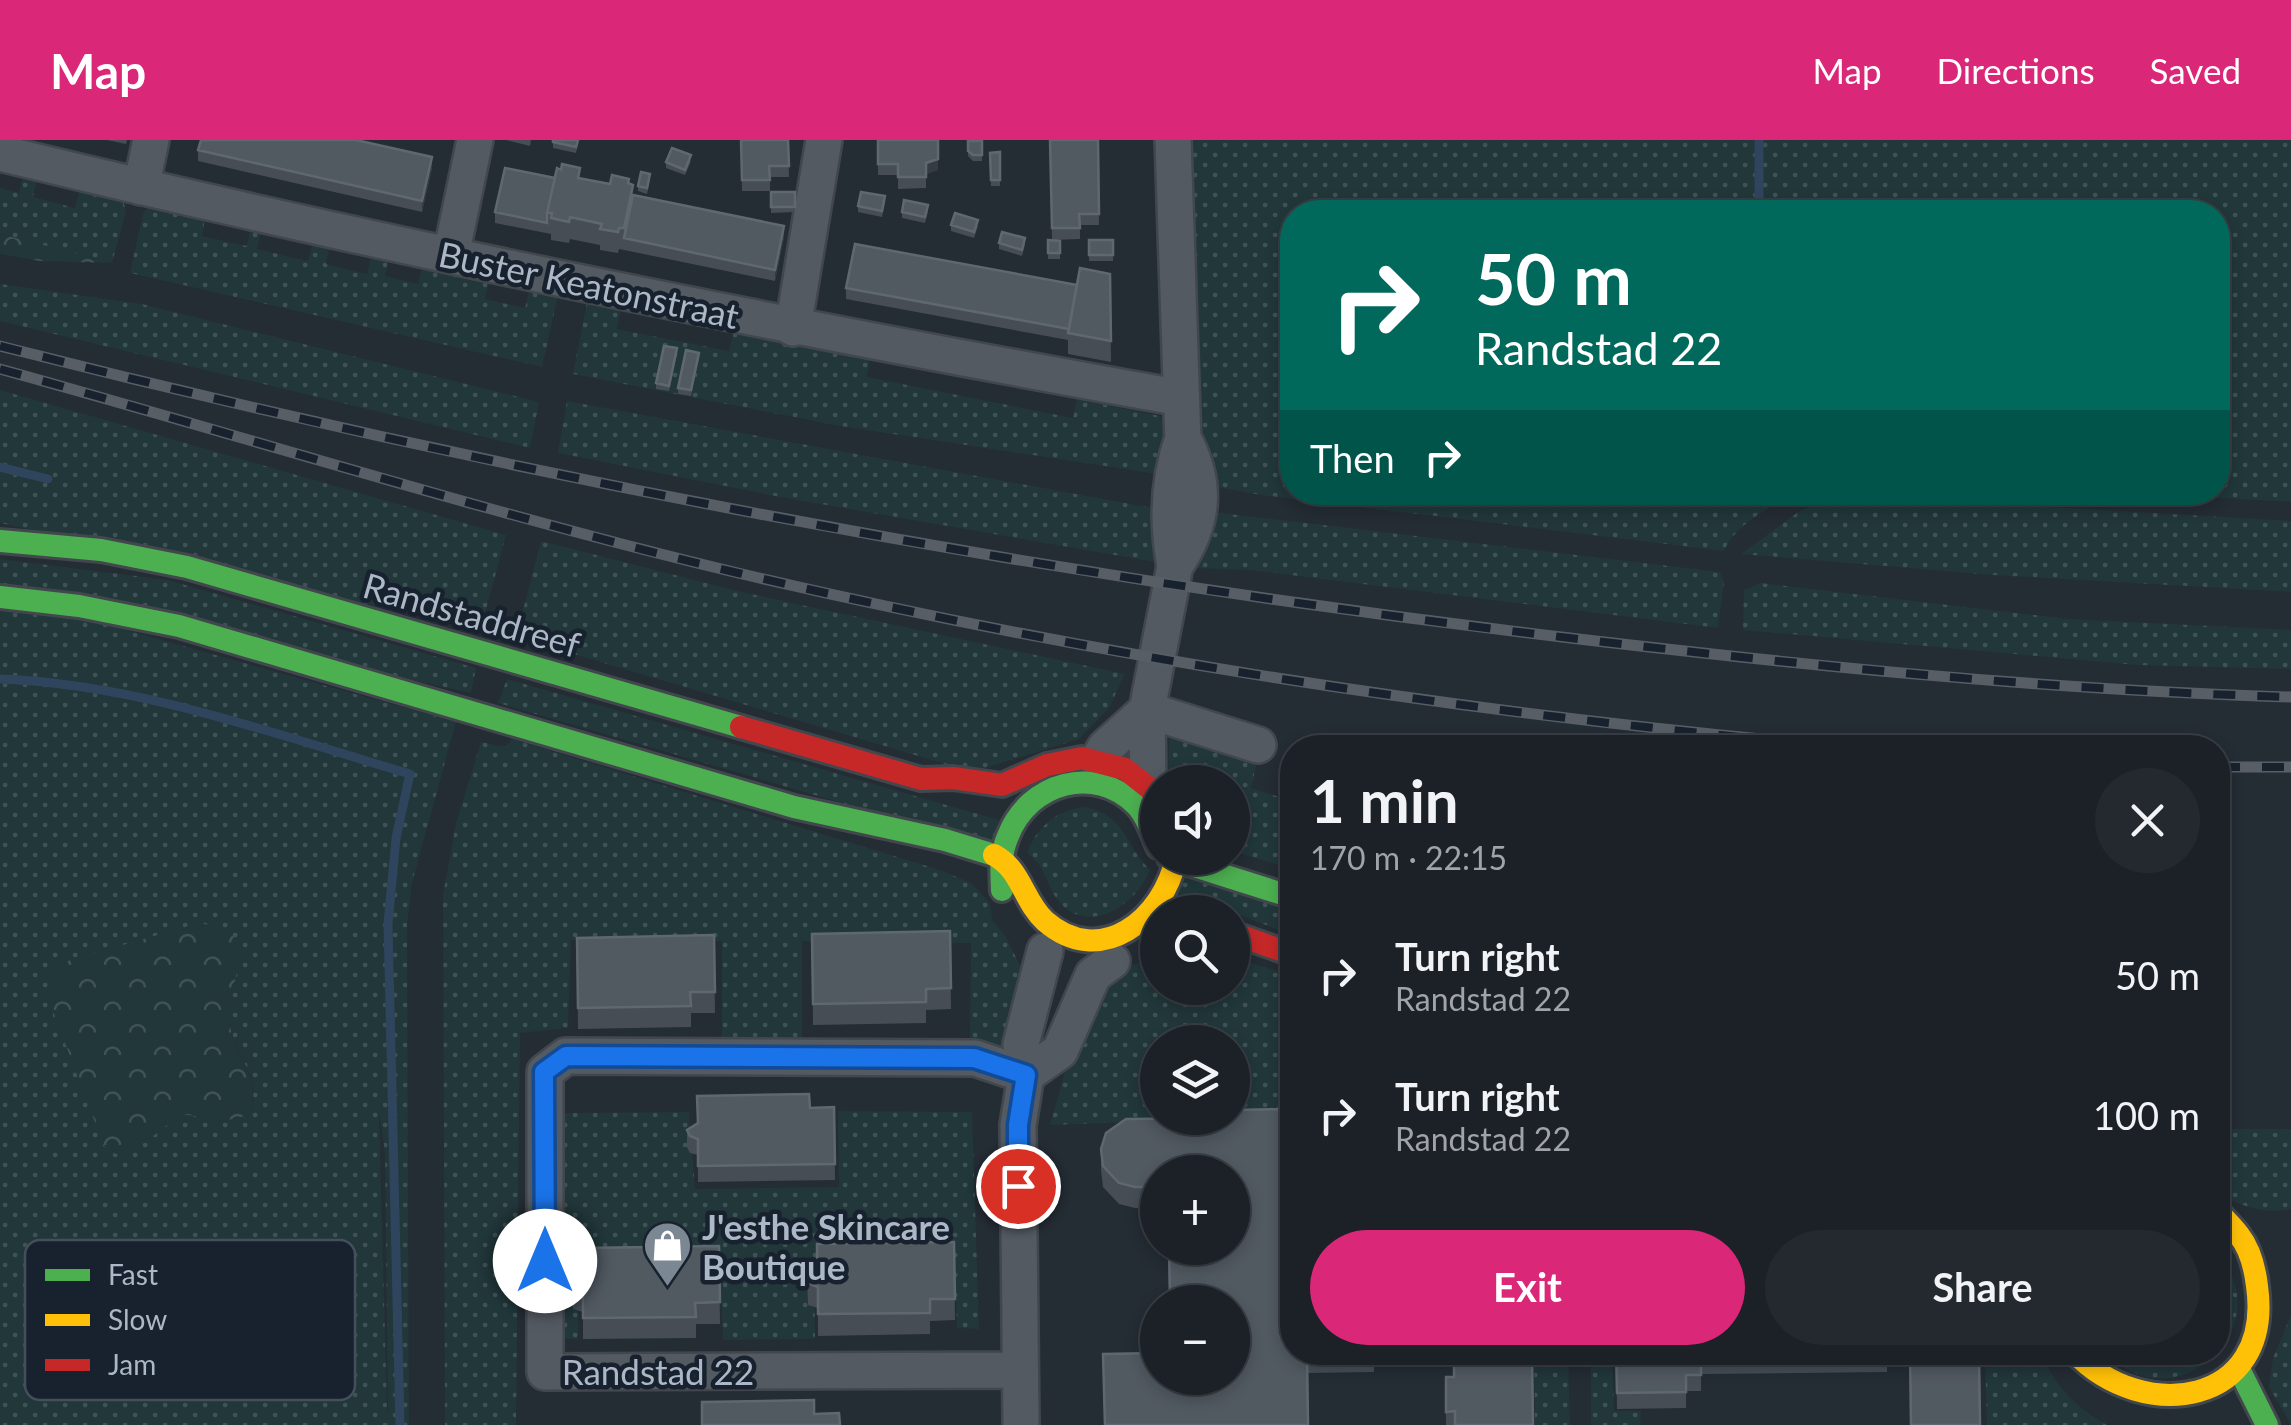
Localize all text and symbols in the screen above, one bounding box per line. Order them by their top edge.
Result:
text: Map [50,42,146,99]
text: Map [1813,49,1882,91]
text: Directions [1937,49,2095,91]
text: Saved [2150,49,2241,91]
street label: Buster Keatonstraat [435,232,743,336]
text: 50 m [1475,236,1632,320]
icon: right [1310,240,1440,370]
text: Randstad 22 [1475,321,1722,375]
icon: right [1415,430,1470,485]
text: Then [1310,435,1395,481]
street label: Randstaddreef [359,563,585,665]
text: 1 min [1310,764,1459,836]
map controls [1140,765,1250,1395]
button: sound [1140,765,1250,875]
button: close [2095,768,2200,873]
text: 170 m · 22:15 [1310,838,1507,877]
button: search [1140,895,1250,1005]
text: Turn right [1395,933,1560,979]
icon: right [1310,948,1365,1003]
text: 50 m [2115,952,2200,998]
text: Randstad 22 [1395,979,1571,1018]
button: layers [1140,1025,1250,1135]
text: Turn right [1395,1073,1560,1119]
icon: right [1310,1088,1365,1143]
text: 100 m [2093,1092,2200,1138]
text: Randstad 22 [1395,1119,1571,1158]
pin [976,1144,1061,1229]
button: + [1140,1155,1250,1265]
icon: arrive [991,1159,1046,1214]
place label: J'esthe Skincare Boutique [702,1205,950,1287]
position arrow [493,1209,597,1313]
shop icon: J'esthe Skincare Boutique [641,1220,693,1288]
button: Exit [1310,1230,1745,1345]
button: Share [1765,1230,2200,1345]
legend [25,1240,355,1400]
text: Fast [108,1257,158,1291]
button: − [1140,1285,1250,1395]
text: Slow [108,1302,167,1336]
text: Jam [108,1347,156,1381]
street label: Randstad 22 [562,1350,754,1392]

